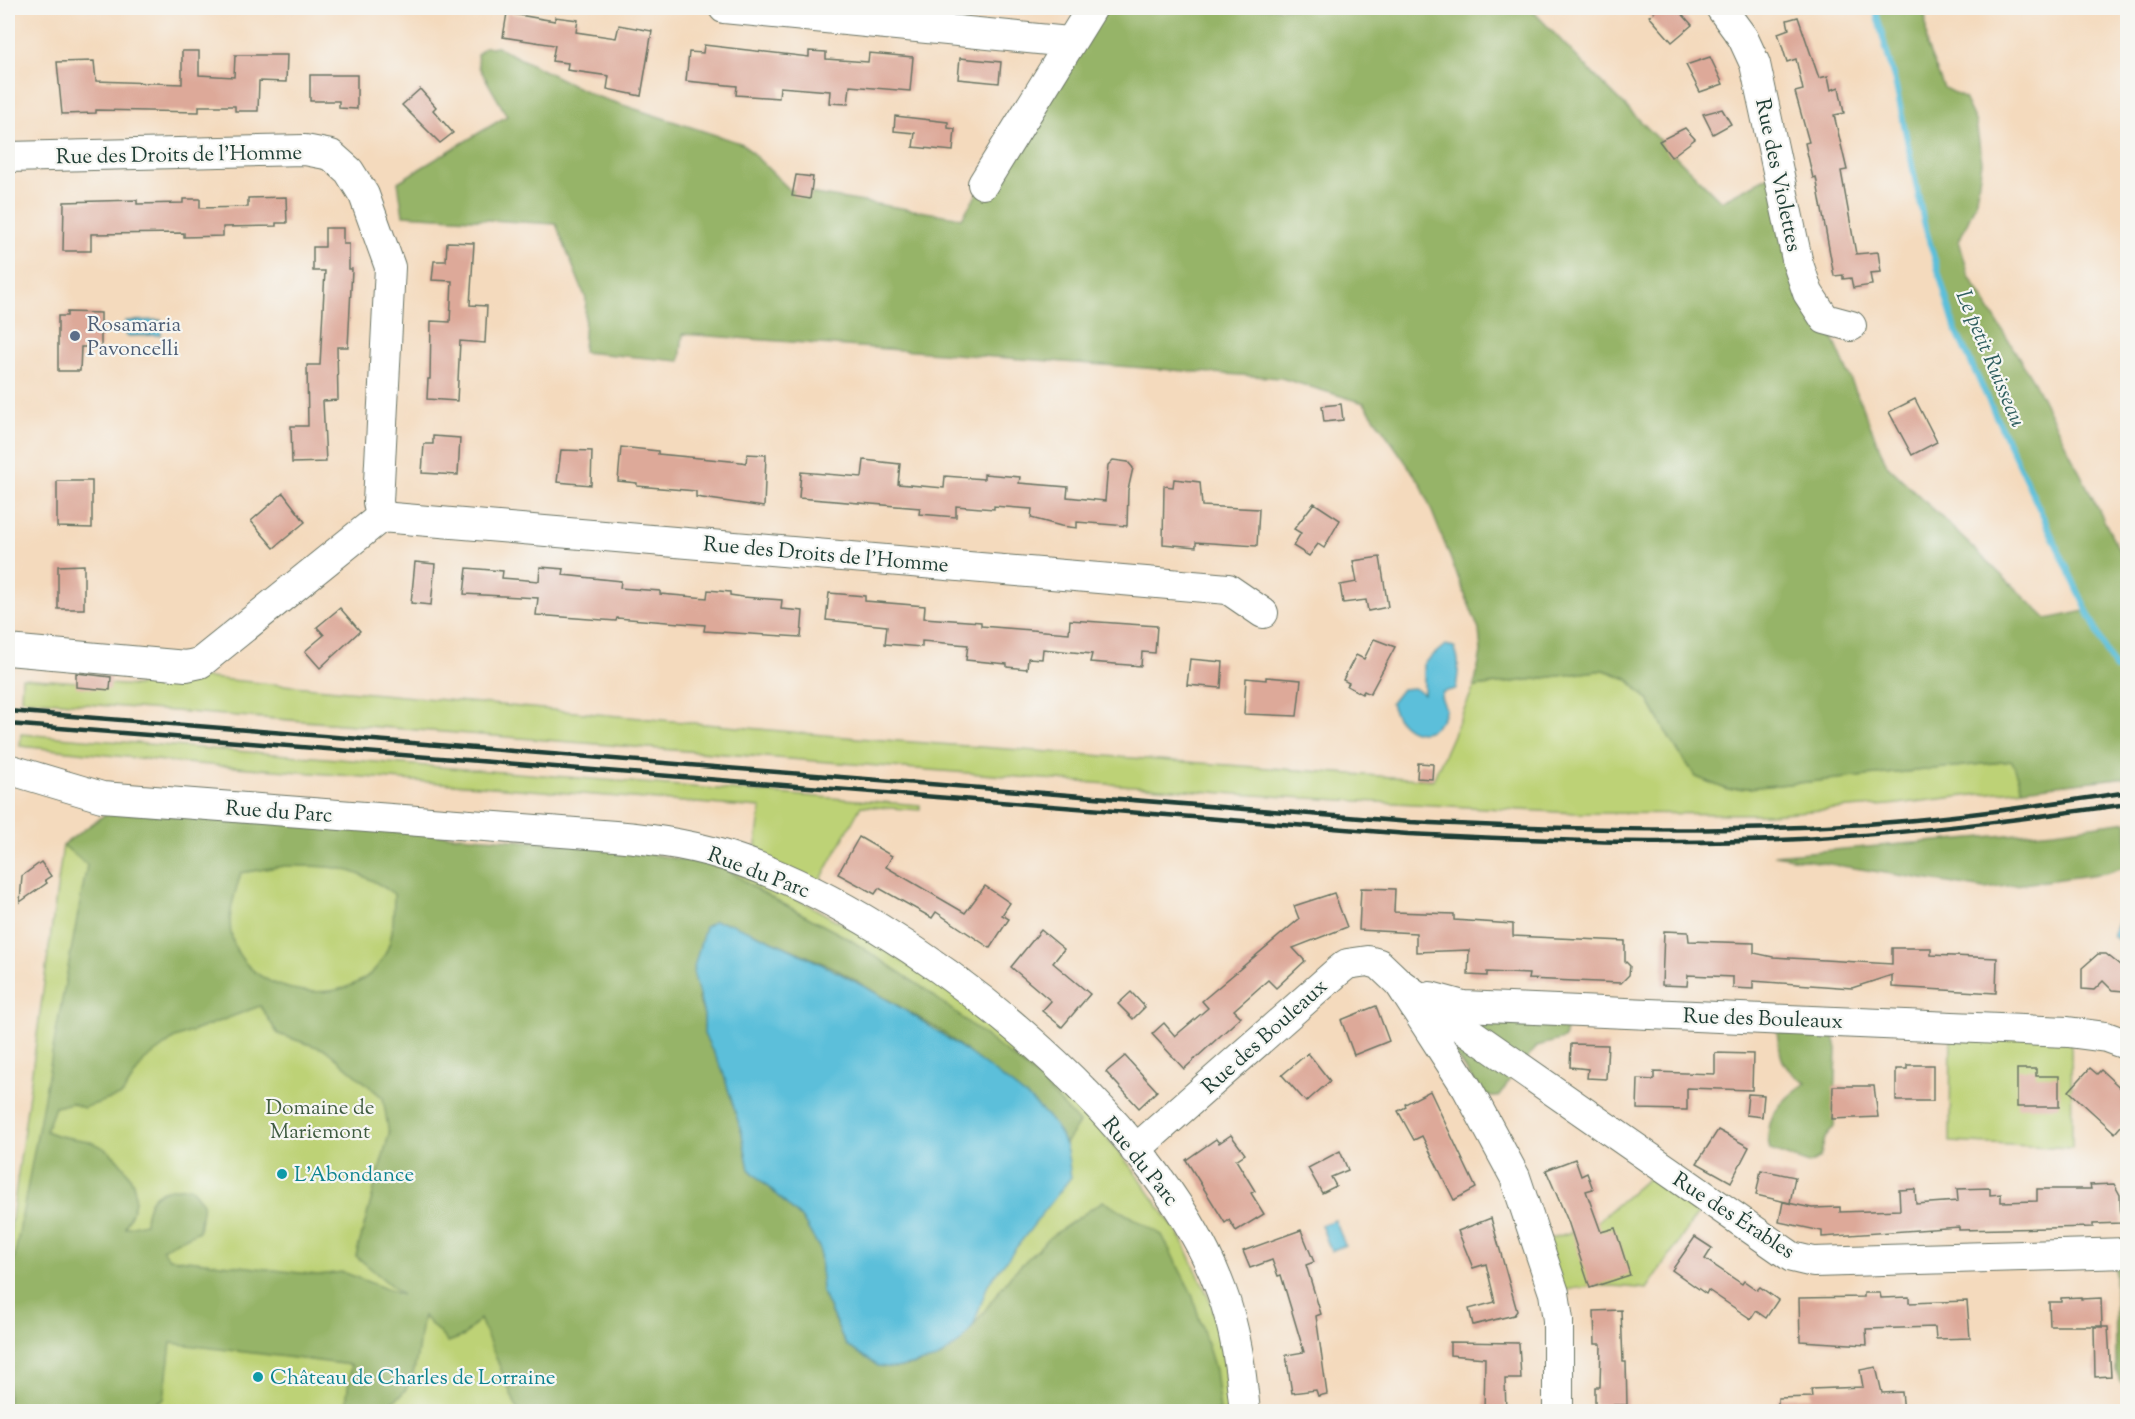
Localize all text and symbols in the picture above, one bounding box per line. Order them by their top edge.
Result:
street label: Rue des Violettes [1746,96,1808,255]
street label: Rue des Droits de l'Homme [56,139,302,173]
water label: Le petit Ruisseau [1946,286,2033,433]
place label: Rosamaria Pavoncelli [87,311,181,365]
marker: Rosamaria Pavoncelli [68,329,82,343]
street label: Rue des Droits de l'Homme [702,530,950,582]
street label: Rue du Parc [224,794,333,832]
street label: Rue du Parc [703,841,814,907]
street label: Rue des Bouleaux [1196,973,1335,1102]
street label: Rue des Bouleaux [1682,1002,1844,1038]
park label: Domaine de Mariemont [265,1094,375,1148]
street label: Rue du Parc [1094,1111,1185,1213]
place label: L'Abondance [294,1161,414,1191]
street label: Rue des Érables [1666,1166,1800,1267]
marker: L'Abondance [275,1167,289,1181]
place label: Château de Charles de Lorraine [270,1364,556,1394]
marker: Château de Charles de Lorraine [251,1370,265,1384]

